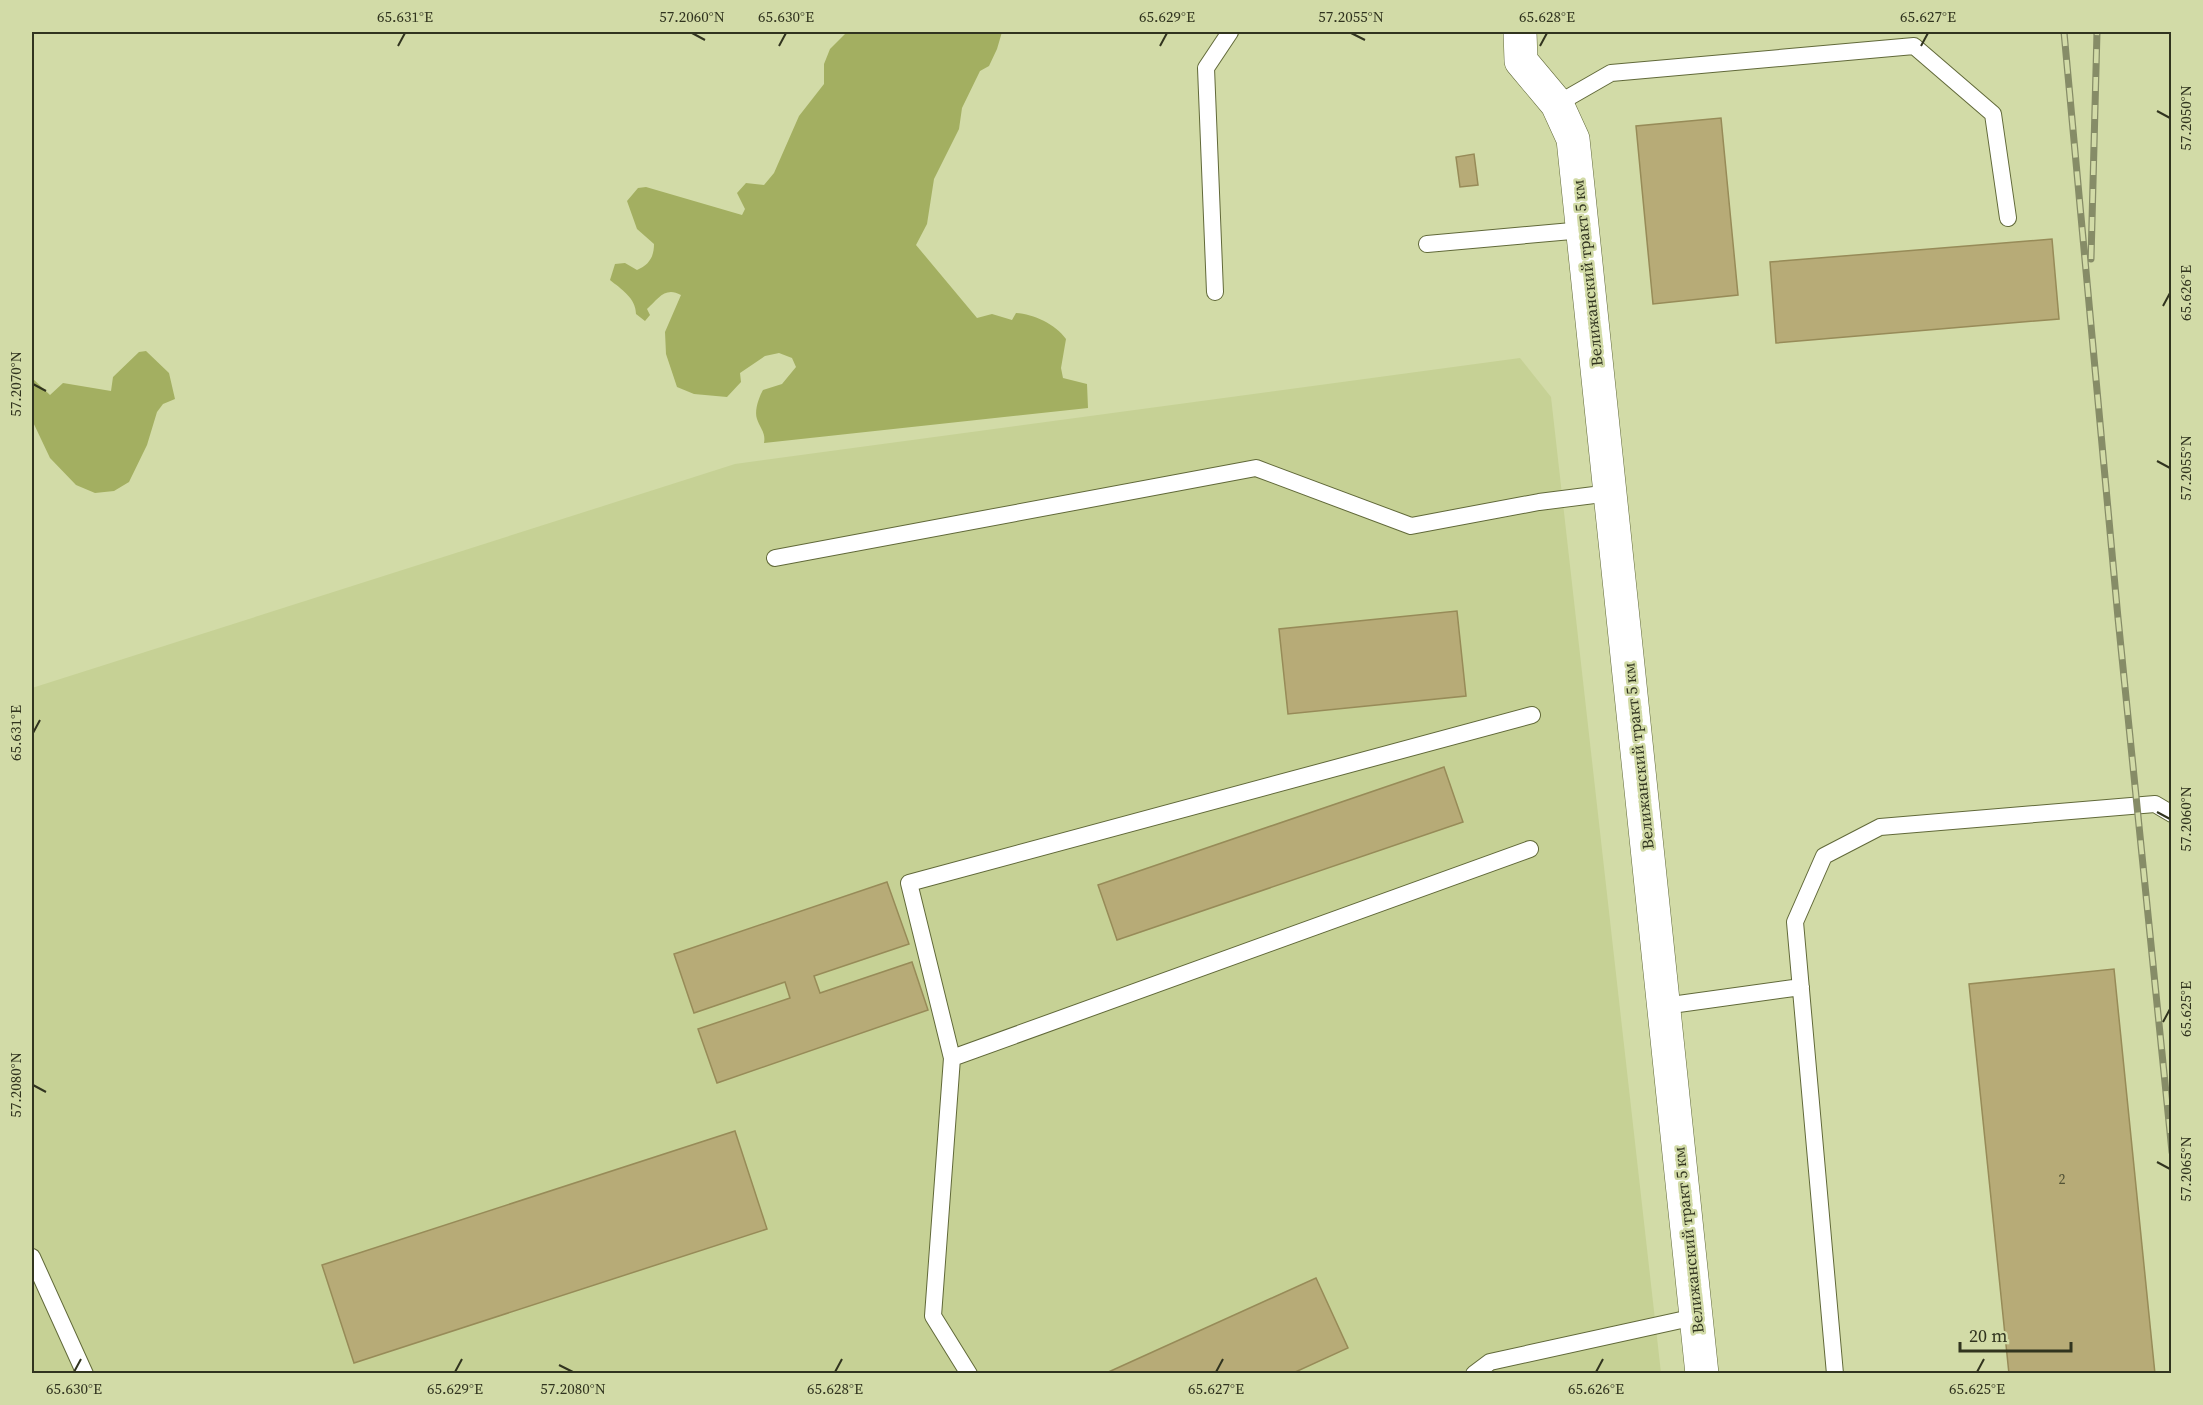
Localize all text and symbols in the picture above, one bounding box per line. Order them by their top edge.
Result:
text: 65.631°E [377,6,433,27]
text: 57.2060°N [659,6,725,27]
text: 65.630°E [758,6,814,27]
text: 65.629°E [1139,6,1195,27]
text: 57.2055°N [1318,6,1384,27]
text: 65.628°E [1519,6,1575,27]
text: 65.627°E [1900,6,1956,27]
text: 57.2050°N [2175,85,2196,151]
street label: Велижанский тракт 5 км [1566,178,1608,367]
text: 65.626°E [2175,265,2196,321]
text: 57.2070°N [5,351,26,417]
text: 57.2055°N [2175,435,2196,501]
street label: Велижанский тракт 5 км [1617,661,1659,850]
text: 65.631°E [5,705,26,761]
text: 57.2060°N [2175,786,2196,852]
text: 65.625°E [2175,981,2196,1037]
text: 57.2080°N [5,1052,26,1118]
text: 57.2065°N [2175,1136,2196,1202]
street label: Велижанский тракт 5 км [1667,1145,1709,1334]
house number: 2 [2059,1169,2066,1189]
scale bar [1960,1315,2071,1353]
text: 20 m [1969,1323,2007,1348]
text: 65.630°E [46,1378,102,1399]
text: 65.629°E [427,1378,483,1399]
text: 57.2080°N [540,1378,606,1399]
text: 65.628°E [807,1378,863,1399]
text: 65.627°E [1188,1378,1244,1399]
text: 65.626°E [1568,1378,1624,1399]
text: 65.625°E [1949,1378,2005,1399]

